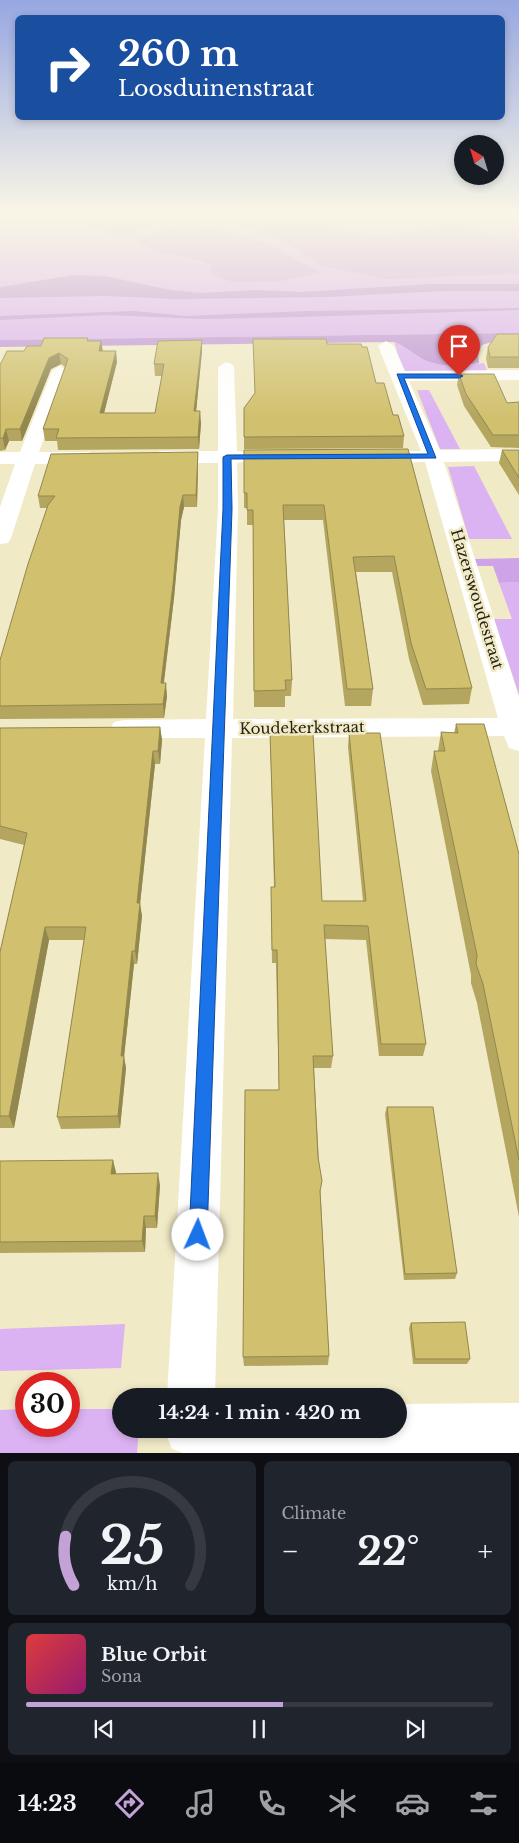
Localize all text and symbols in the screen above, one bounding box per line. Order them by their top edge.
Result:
text: 260 m [118,32,239,75]
icon: right [35,35,100,100]
text: Loosduinenstraat [118,75,314,102]
north arrow [454,135,504,185]
map controls [454,135,504,185]
pin [438,325,480,376]
icon: arrive [445,332,473,360]
street label: Hazerswoudestraat [447,526,508,672]
street label: Koudekerkstraat [239,717,365,738]
position arrow [171,1208,223,1260]
speed limit sign: 30 [15,1372,80,1437]
text: 14:24 · 1 min · 420 m [158,1401,361,1424]
text: Climate [282,1503,346,1523]
text: 25 [99,1514,164,1578]
text: 22° [357,1528,420,1575]
text: − [282,1534,299,1569]
text: + [478,1534,493,1569]
text: km/h [106,1573,157,1595]
text: Blue Orbit [101,1643,207,1666]
text: Sona [101,1666,142,1686]
icon: previous [90,1715,118,1743]
icon: pause [245,1715,273,1743]
icon: next [401,1715,429,1743]
icon: directions [112,1786,147,1821]
icon: music [183,1786,218,1821]
icon: phone [254,1786,289,1821]
icon: climate [325,1786,360,1821]
icon: car [395,1786,430,1821]
icon: filters [466,1786,501,1821]
text: 14:23 [18,1790,77,1817]

